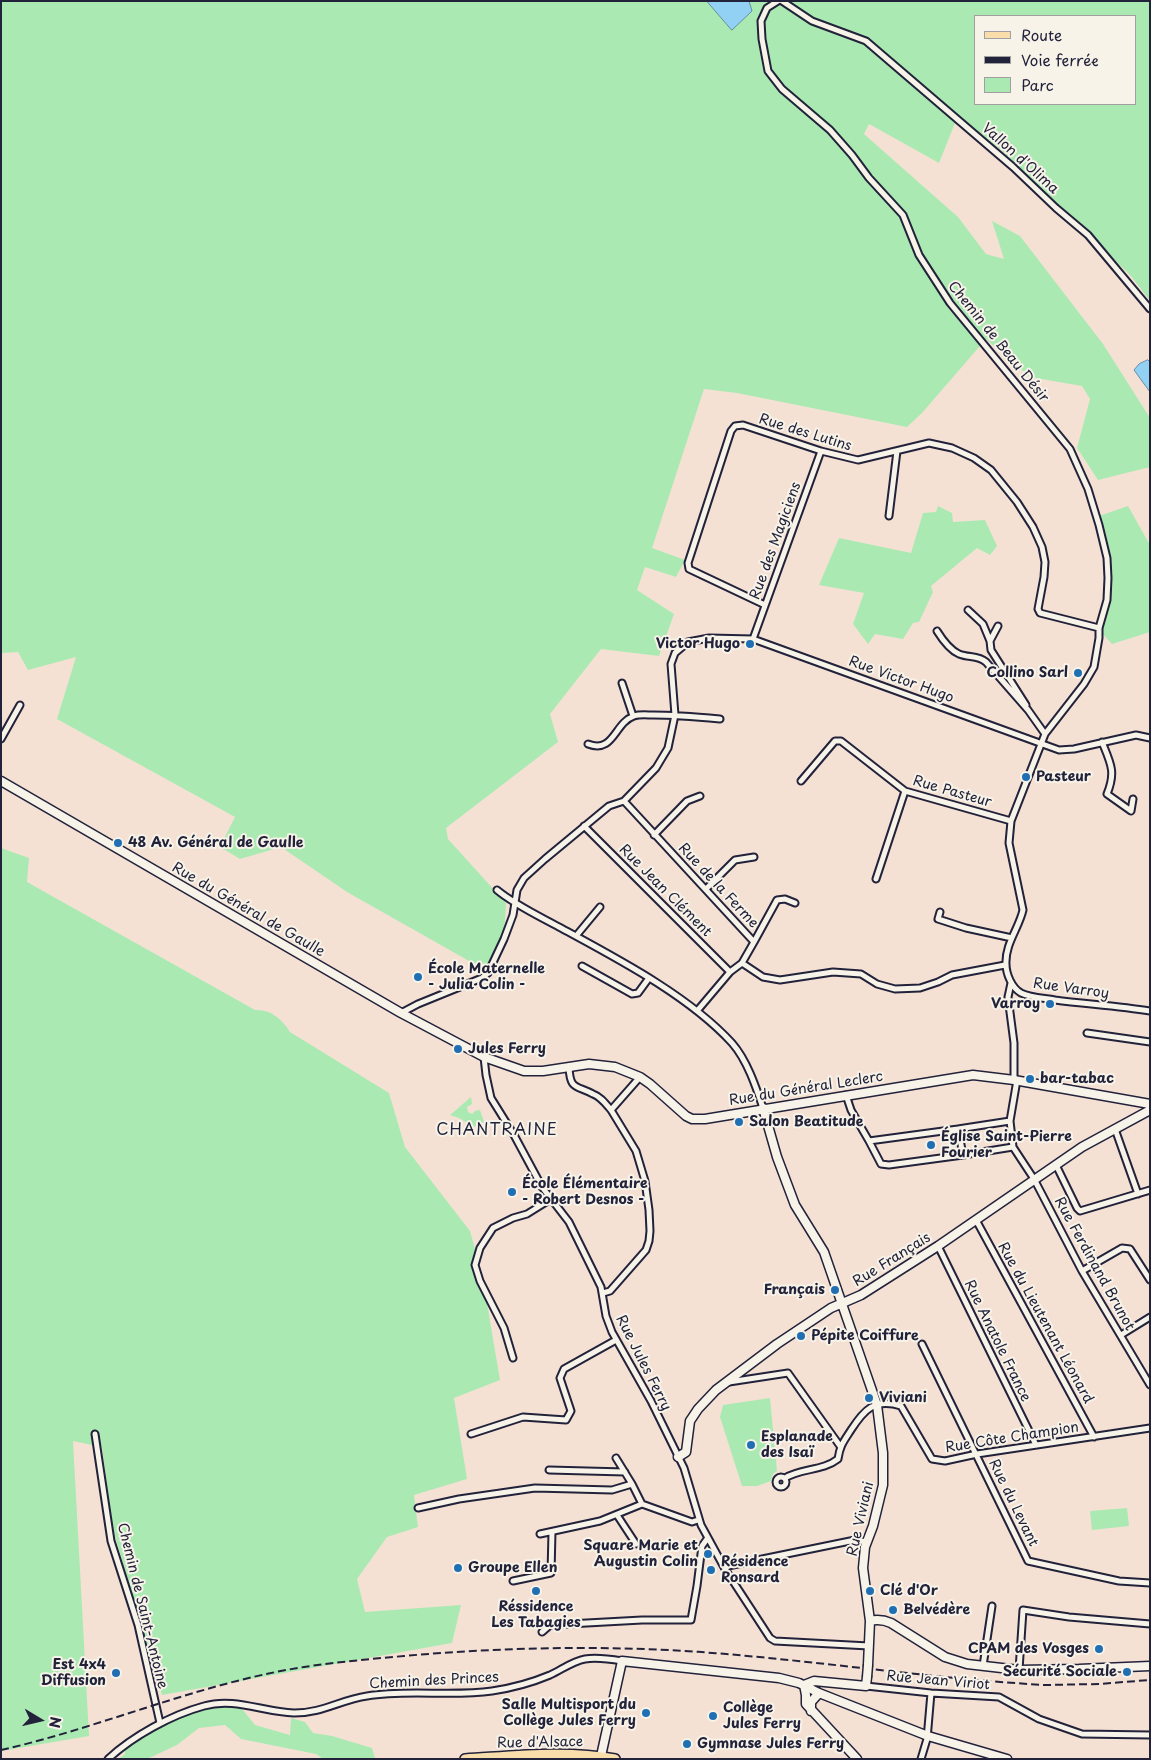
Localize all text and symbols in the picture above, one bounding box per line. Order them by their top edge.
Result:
legend [974,15,1136,105]
text: Route [1021,23,1062,46]
text: Voie ferrée [1021,48,1099,71]
text: Parc [1021,73,1054,96]
street label: Vallon d'Olima [978,120,1062,198]
street label: Chemin de Beau Désir [944,278,1052,406]
street label: Rue des Lutins [757,411,853,455]
street label: Rue des Magiciens [747,480,805,602]
place label: Victor Hugo [656,636,740,652]
marker: Victor Hugo [744,638,756,650]
street label: Rue Victor Hugo [846,653,956,707]
place label: Collino Sarl [987,665,1068,681]
marker: Collino Sarl [1072,667,1084,679]
place label: Pasteur [1036,769,1091,785]
marker: Pasteur [1020,771,1032,783]
street label: Rue Pasteur [911,773,993,811]
place label: 48 Av. Général de Gaulle [128,835,303,851]
marker: 48 Av. Général de Gaulle [112,837,124,849]
street label: Rue de la Ferme [674,840,762,932]
street label: Rue Jean Clément [615,841,715,941]
street label: Rue du Général de Gaulle [169,859,327,961]
place label: École Maternelle - Julia Colin - [428,961,545,994]
marker: École Maternelle - Julia Colin - [412,971,424,983]
street label: Rue Varroy [1032,975,1110,1003]
place label: Varroy [991,996,1040,1012]
marker: Varroy [1044,998,1056,1010]
place label: Jules Ferry [468,1041,546,1057]
marker: Jules Ferry [452,1043,464,1055]
street label: Rue du Général Leclerc [728,1069,884,1109]
place label: bar-tabac [1040,1071,1114,1087]
marker: bar-tabac [1024,1073,1036,1085]
place label: Salon Beatitude [749,1114,863,1130]
marker: Salon Beatitude [733,1116,745,1128]
district label: CHANTRAINE [435,1121,559,1141]
place label: Église Saint-Pierre Fourier [941,1129,1072,1162]
marker: Église Saint-Pierre Fourier [925,1139,937,1151]
place label: École Élémentaire - Robert Desnos - [522,1176,648,1208]
marker: École Élémentaire - Robert Desnos - [506,1186,518,1198]
street label: Rue Ferdinand Brunot [1050,1194,1138,1334]
street label: Rue Français [850,1229,934,1291]
street label: Rue du Lieutenant Léonard [994,1240,1096,1406]
street label: Rue Anatole France [960,1277,1034,1405]
place label: Français [764,1282,825,1298]
marker: Français [829,1284,841,1296]
street label: Rue Jules Ferry [612,1312,674,1414]
place label: Pépite Coiffure [811,1328,919,1344]
marker: Pépite Coiffure [795,1330,807,1342]
place label: Viviani [879,1390,927,1406]
marker: Viviani [863,1392,875,1404]
street label: Rue Côte Champion [944,1419,1080,1457]
place label: Esplanade des Isaï [761,1429,833,1461]
marker: Esplanade des Isaï [745,1439,757,1451]
street label: Rue du Levant [985,1457,1041,1549]
street label: Rue Viviani [844,1480,878,1558]
street label: Chemin de Saint-Antoine [113,1521,171,1691]
place label: Square Marie et Augustin Colin [583,1538,698,1570]
marker: Square Marie et Augustin Colin [702,1548,714,1560]
place label: Résidence Ronsard [721,1554,789,1586]
place label: Groupe Ellen [468,1560,557,1576]
marker: Groupe Ellen [452,1562,464,1574]
marker: Résidence Ronsard [705,1564,717,1576]
place label: Clé d'Or [880,1583,938,1599]
marker: Réssidence Les Tabagies [530,1585,542,1597]
marker: Clé d'Or [864,1585,876,1597]
place label: Réssidence Les Tabagies [491,1599,581,1631]
place label: Belvédère [903,1602,970,1618]
marker: Belvédère [887,1604,899,1616]
place label: CPAM des Vosges [968,1641,1089,1657]
marker: CPAM des Vosges [1093,1643,1105,1655]
place label: Est 4x4 Diffusion [41,1657,106,1690]
place label: Sécurité Sociale [1003,1664,1117,1680]
marker: Sécurité Sociale [1121,1666,1133,1678]
marker: Est 4x4 Diffusion [110,1667,122,1679]
street label: Rue Jean Viriot [885,1668,991,1694]
street label: Chemin des Princes [369,1669,499,1693]
north arrow [15,1695,65,1745]
place label: Salle Multisport du Collège Jules Ferry [502,1697,636,1730]
place label: Collège Jules Ferry [723,1700,801,1732]
marker: Salle Multisport du Collège Jules Ferry [640,1707,652,1719]
marker: Collège Jules Ferry [707,1710,719,1722]
text: N [44,1715,67,1730]
street label: Rue d'Alsace [497,1734,583,1752]
place label: Gymnase Jules Ferry [697,1736,844,1752]
marker: Gymnase Jules Ferry [681,1738,693,1750]

